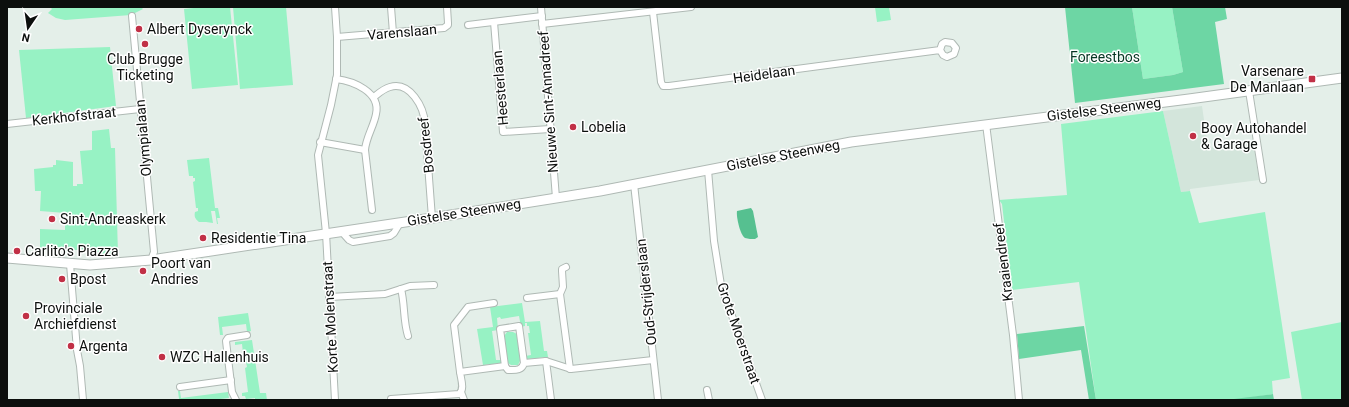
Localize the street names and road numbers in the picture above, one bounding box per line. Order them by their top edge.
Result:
street label: Varenslaan [367,21,437,43]
street label: Nieuwe Sint-Annadreef [535,30,561,174]
street label: Heesterlaan [489,50,511,126]
street label: Heidelaan [732,62,796,86]
street label: Gistelse Steenweg [1046,94,1162,124]
street label: Olympialaan [132,99,154,177]
street label: Kerkhofstraat [31,104,117,128]
street label: Bosdreef [415,116,437,174]
street label: Gistelse Steenweg [725,136,841,174]
street label: Gistelse Steenweg [406,195,522,229]
street label: Kraaiendreef [990,222,1016,302]
street label: Oud-Strijderslaan [632,238,660,346]
street label: Korte Molenstraat [319,260,341,373]
street label: Grote Moerstraat [714,280,764,386]

